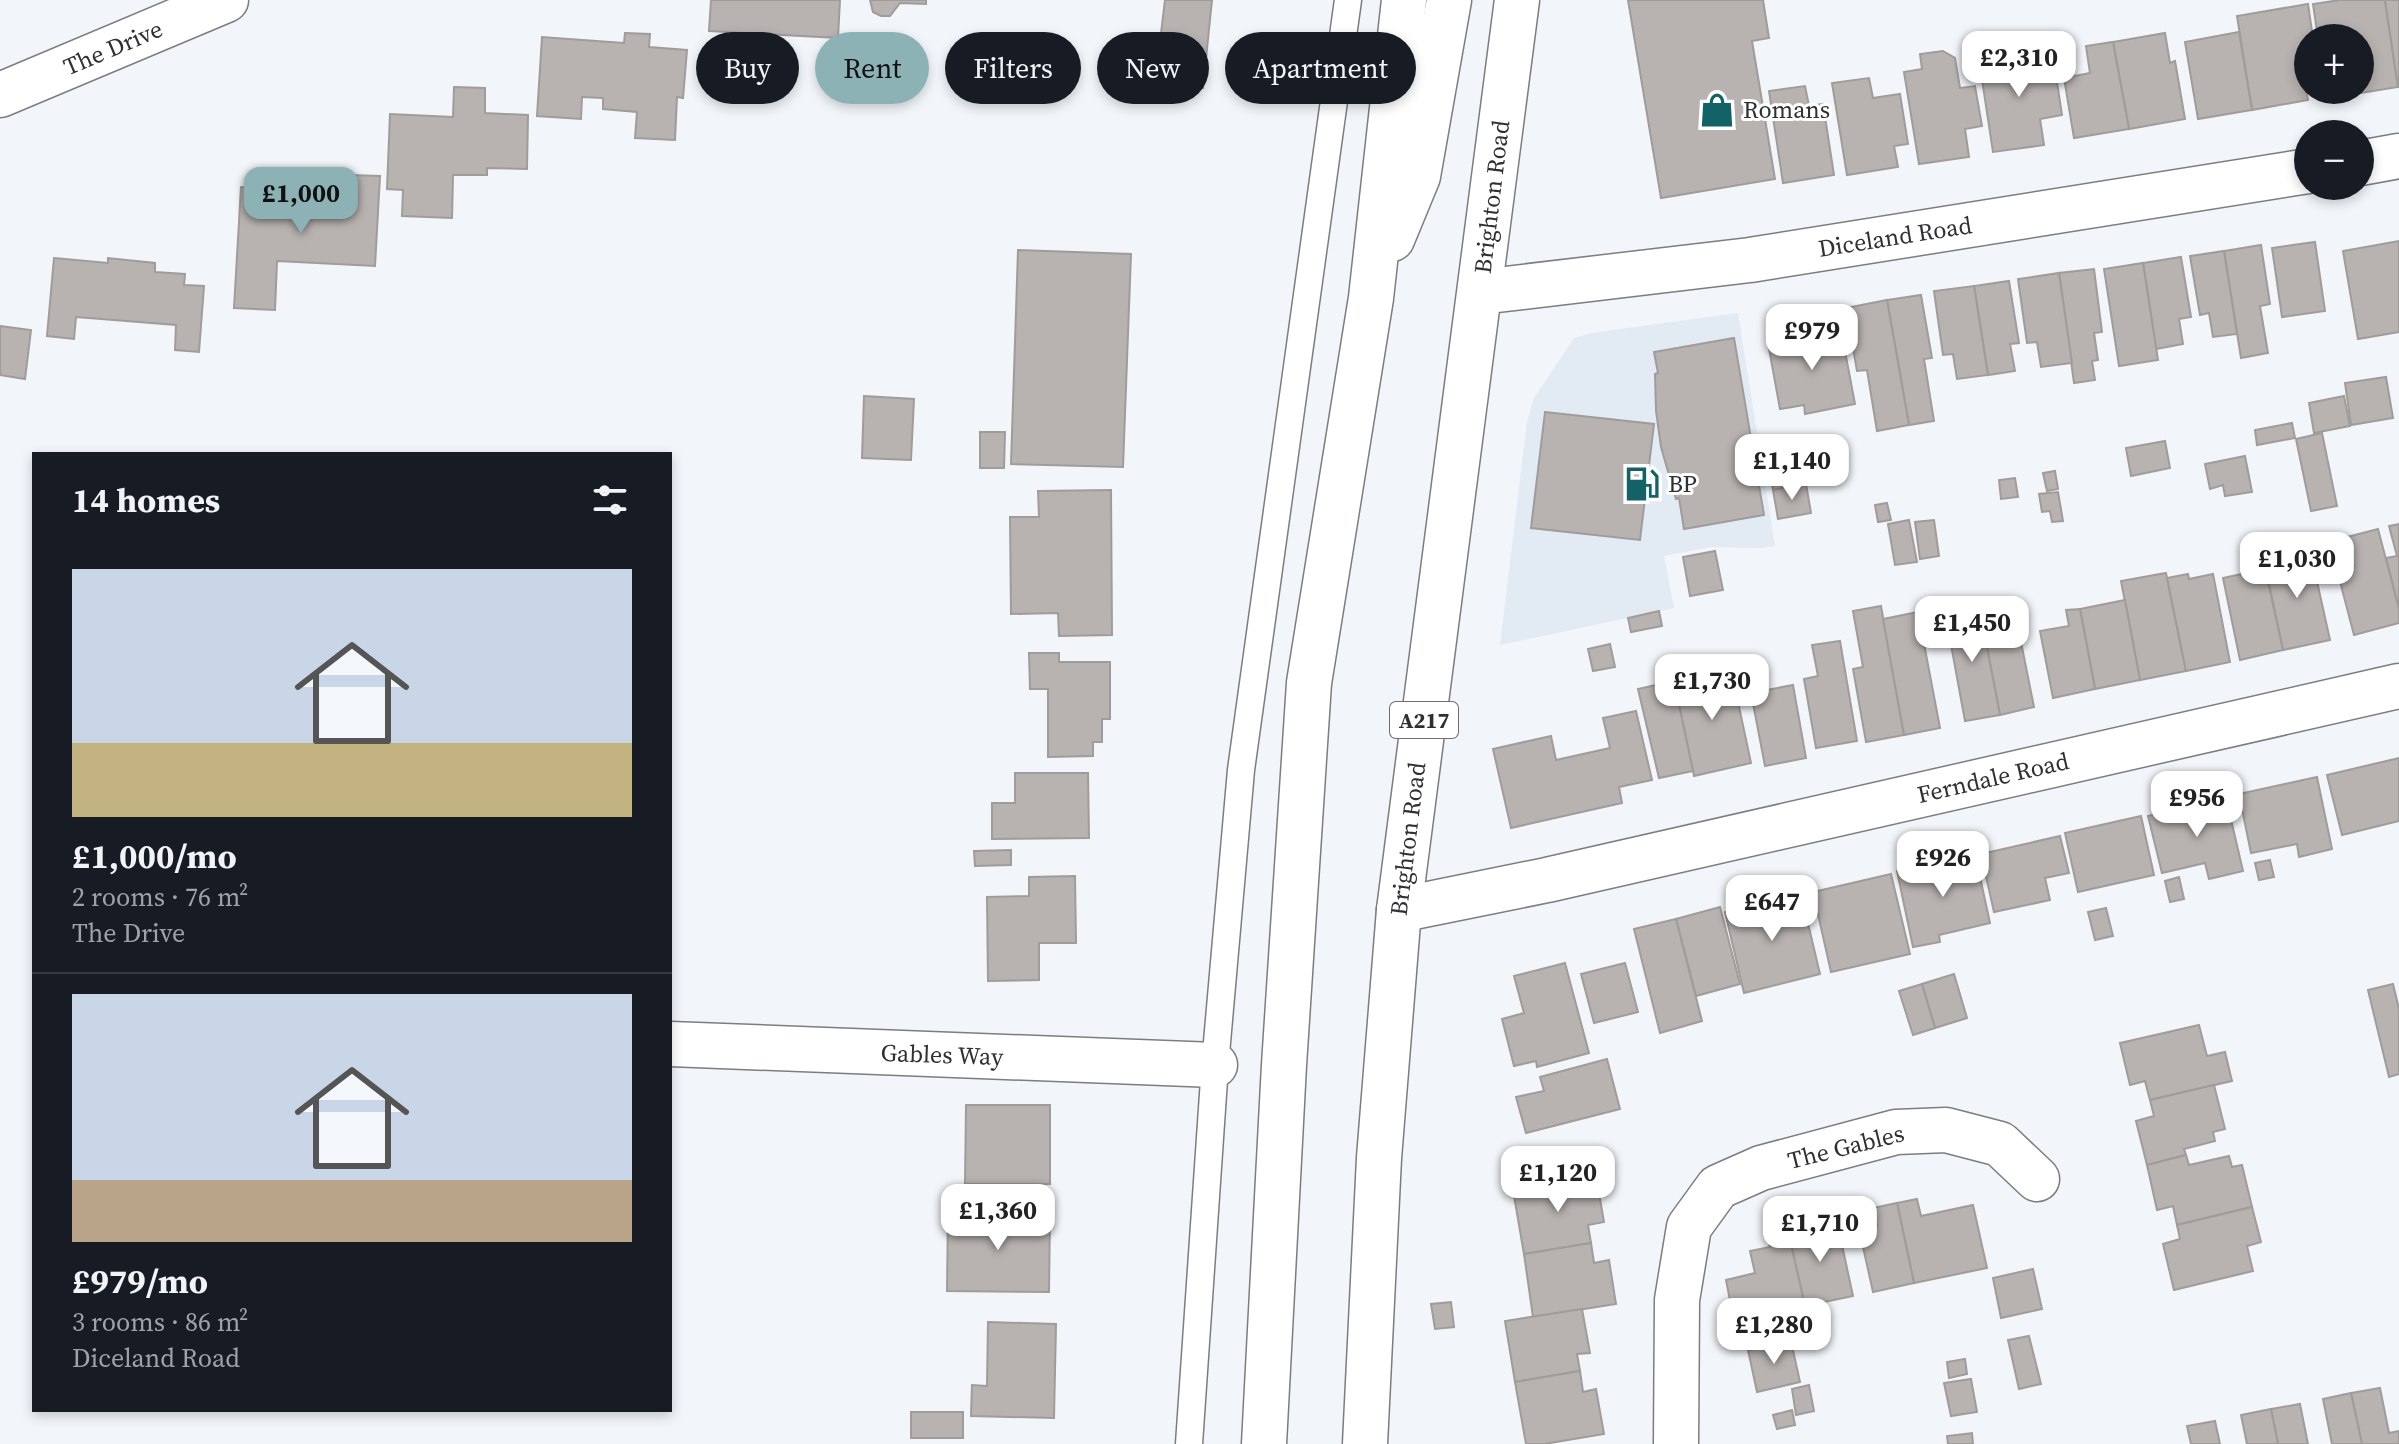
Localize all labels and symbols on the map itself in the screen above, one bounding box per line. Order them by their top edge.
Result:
street label: The Drive [58,12,167,83]
pin: £2,310 [1954,31,2084,99]
shop icon: Romans [1698,91,1736,129]
place label: Romans [1743,93,1830,126]
street label: Brighton Road [1466,118,1517,276]
pin: £1,000 [236,167,366,235]
street label: Diceland Road [1816,208,1974,265]
pin: £979 [1765,304,1859,372]
pin: £1,140 [1727,434,1857,502]
fuel station icon: BP [1623,465,1661,503]
place label: BP [1668,467,1697,500]
pin: £1,030 [2232,532,2362,600]
pin: £1,450 [1907,596,2037,664]
pin: £1,730 [1647,654,1777,722]
road number: A217 [1390,702,1458,738]
street label: Ferndale Road [1914,744,2072,811]
street label: Brighton Road [1382,760,1433,918]
pin: £956 [2150,771,2244,839]
pin: £926 [1896,831,1990,899]
pin: £647 [1725,875,1819,943]
street label: Gables Way [880,1036,1005,1073]
street label: The Gables [1784,1116,1907,1177]
pin: £1,120 [1493,1146,1623,1214]
pin: £1,360 [933,1184,1063,1252]
pin: £1,710 [1755,1196,1885,1264]
pin: £1,280 [1709,1298,1839,1366]

